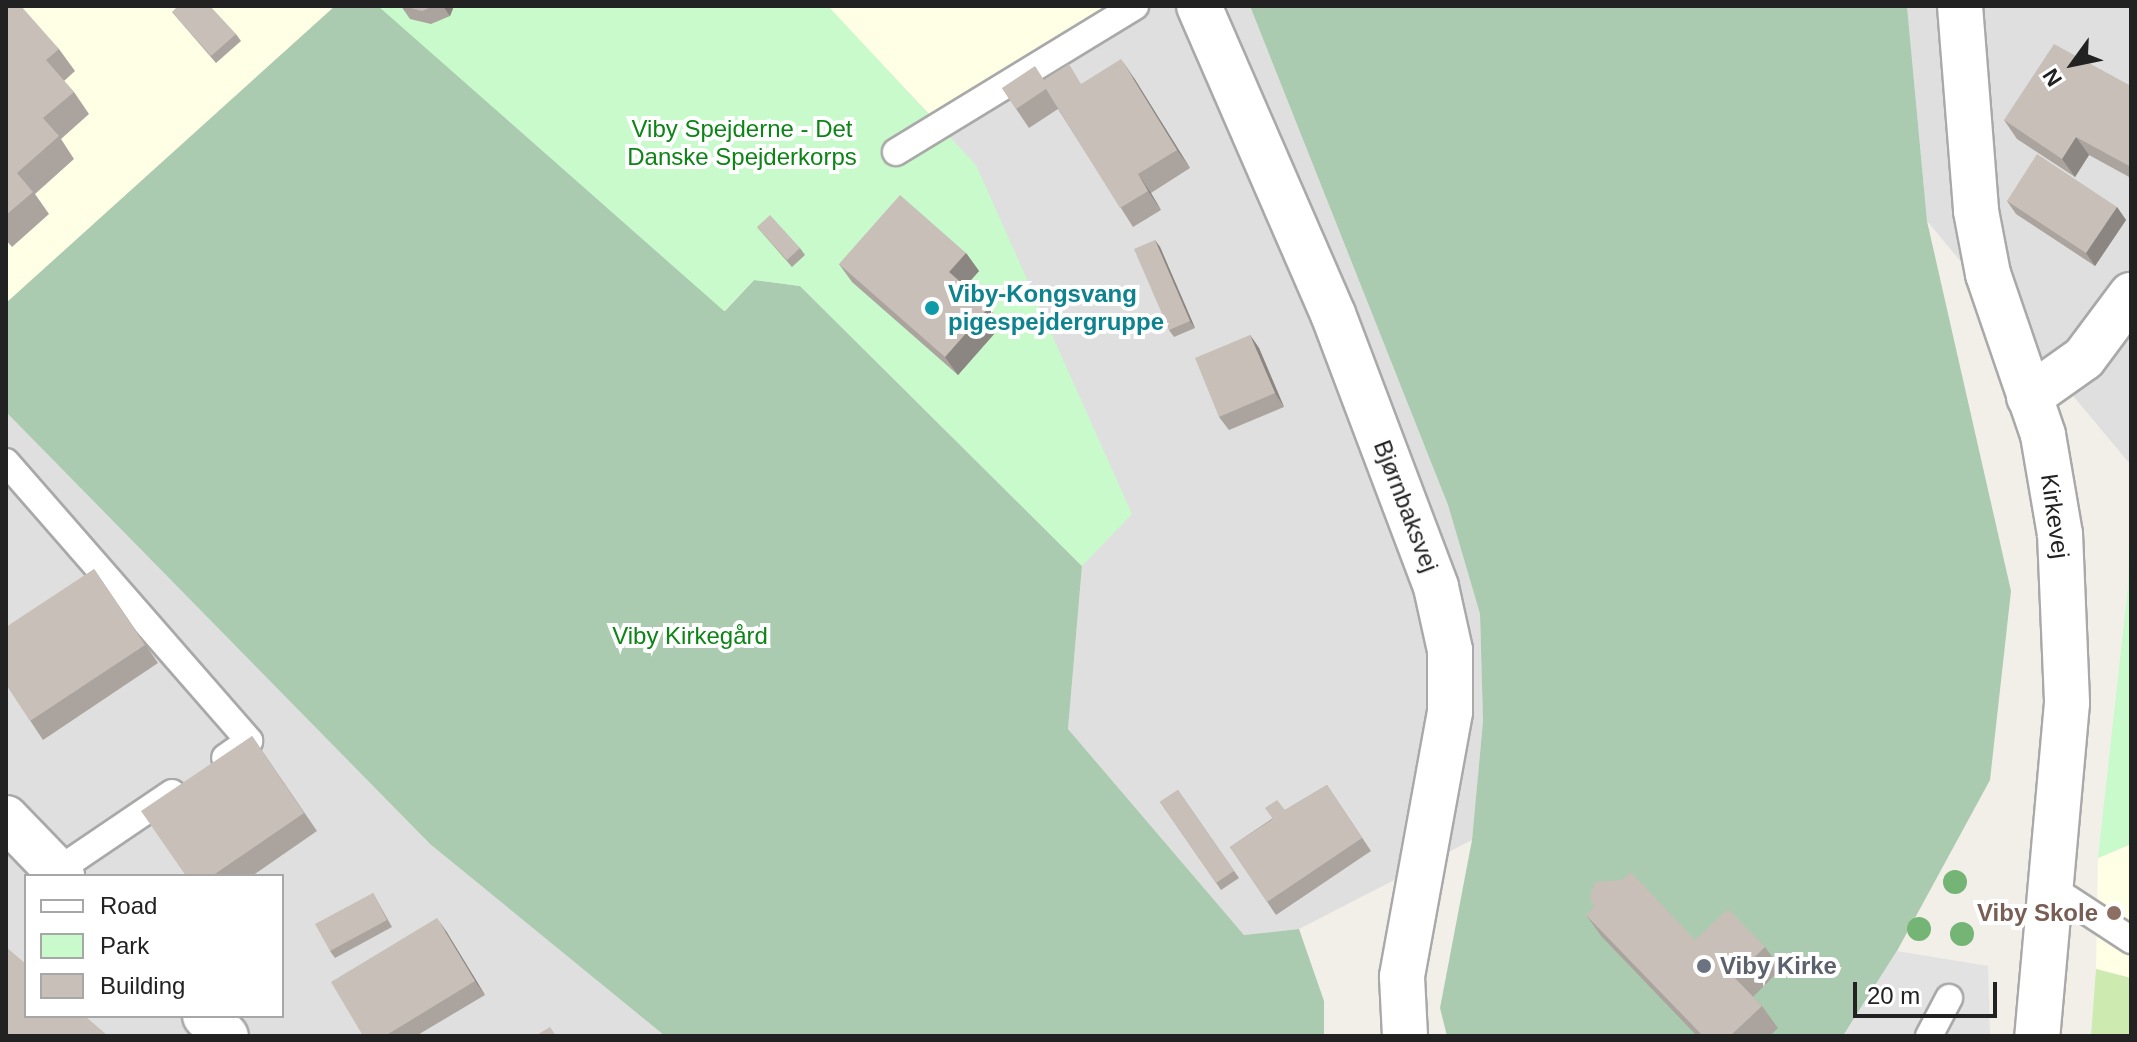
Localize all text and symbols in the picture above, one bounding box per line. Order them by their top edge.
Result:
north arrow [2033,24,2113,104]
text: N [2038,64,2067,91]
park label: Viby Spejderne - Det Danske Spejderkorps [627,115,857,171]
place label: Viby-Kongsvang pigespejdergruppe [948,280,1164,336]
marker: Viby-Kongsvang pigespejdergruppe [923,299,941,317]
street label: Bjørnbaksvej [1368,436,1444,576]
street label: Kirkevej [2035,472,2075,560]
park label: Viby Kirkegård [612,622,768,650]
legend [24,874,284,1018]
text: Road [100,892,157,919]
place label: Viby Skole [1977,899,2098,927]
marker: Viby Skole [2105,904,2123,922]
text: Park [100,932,149,959]
place label: Viby Kirke [1720,952,1837,980]
marker: Viby Kirke [1695,957,1713,975]
scale bar [1857,966,2001,1016]
text: Building [100,972,185,999]
text: 20 m [1867,982,1920,1009]

